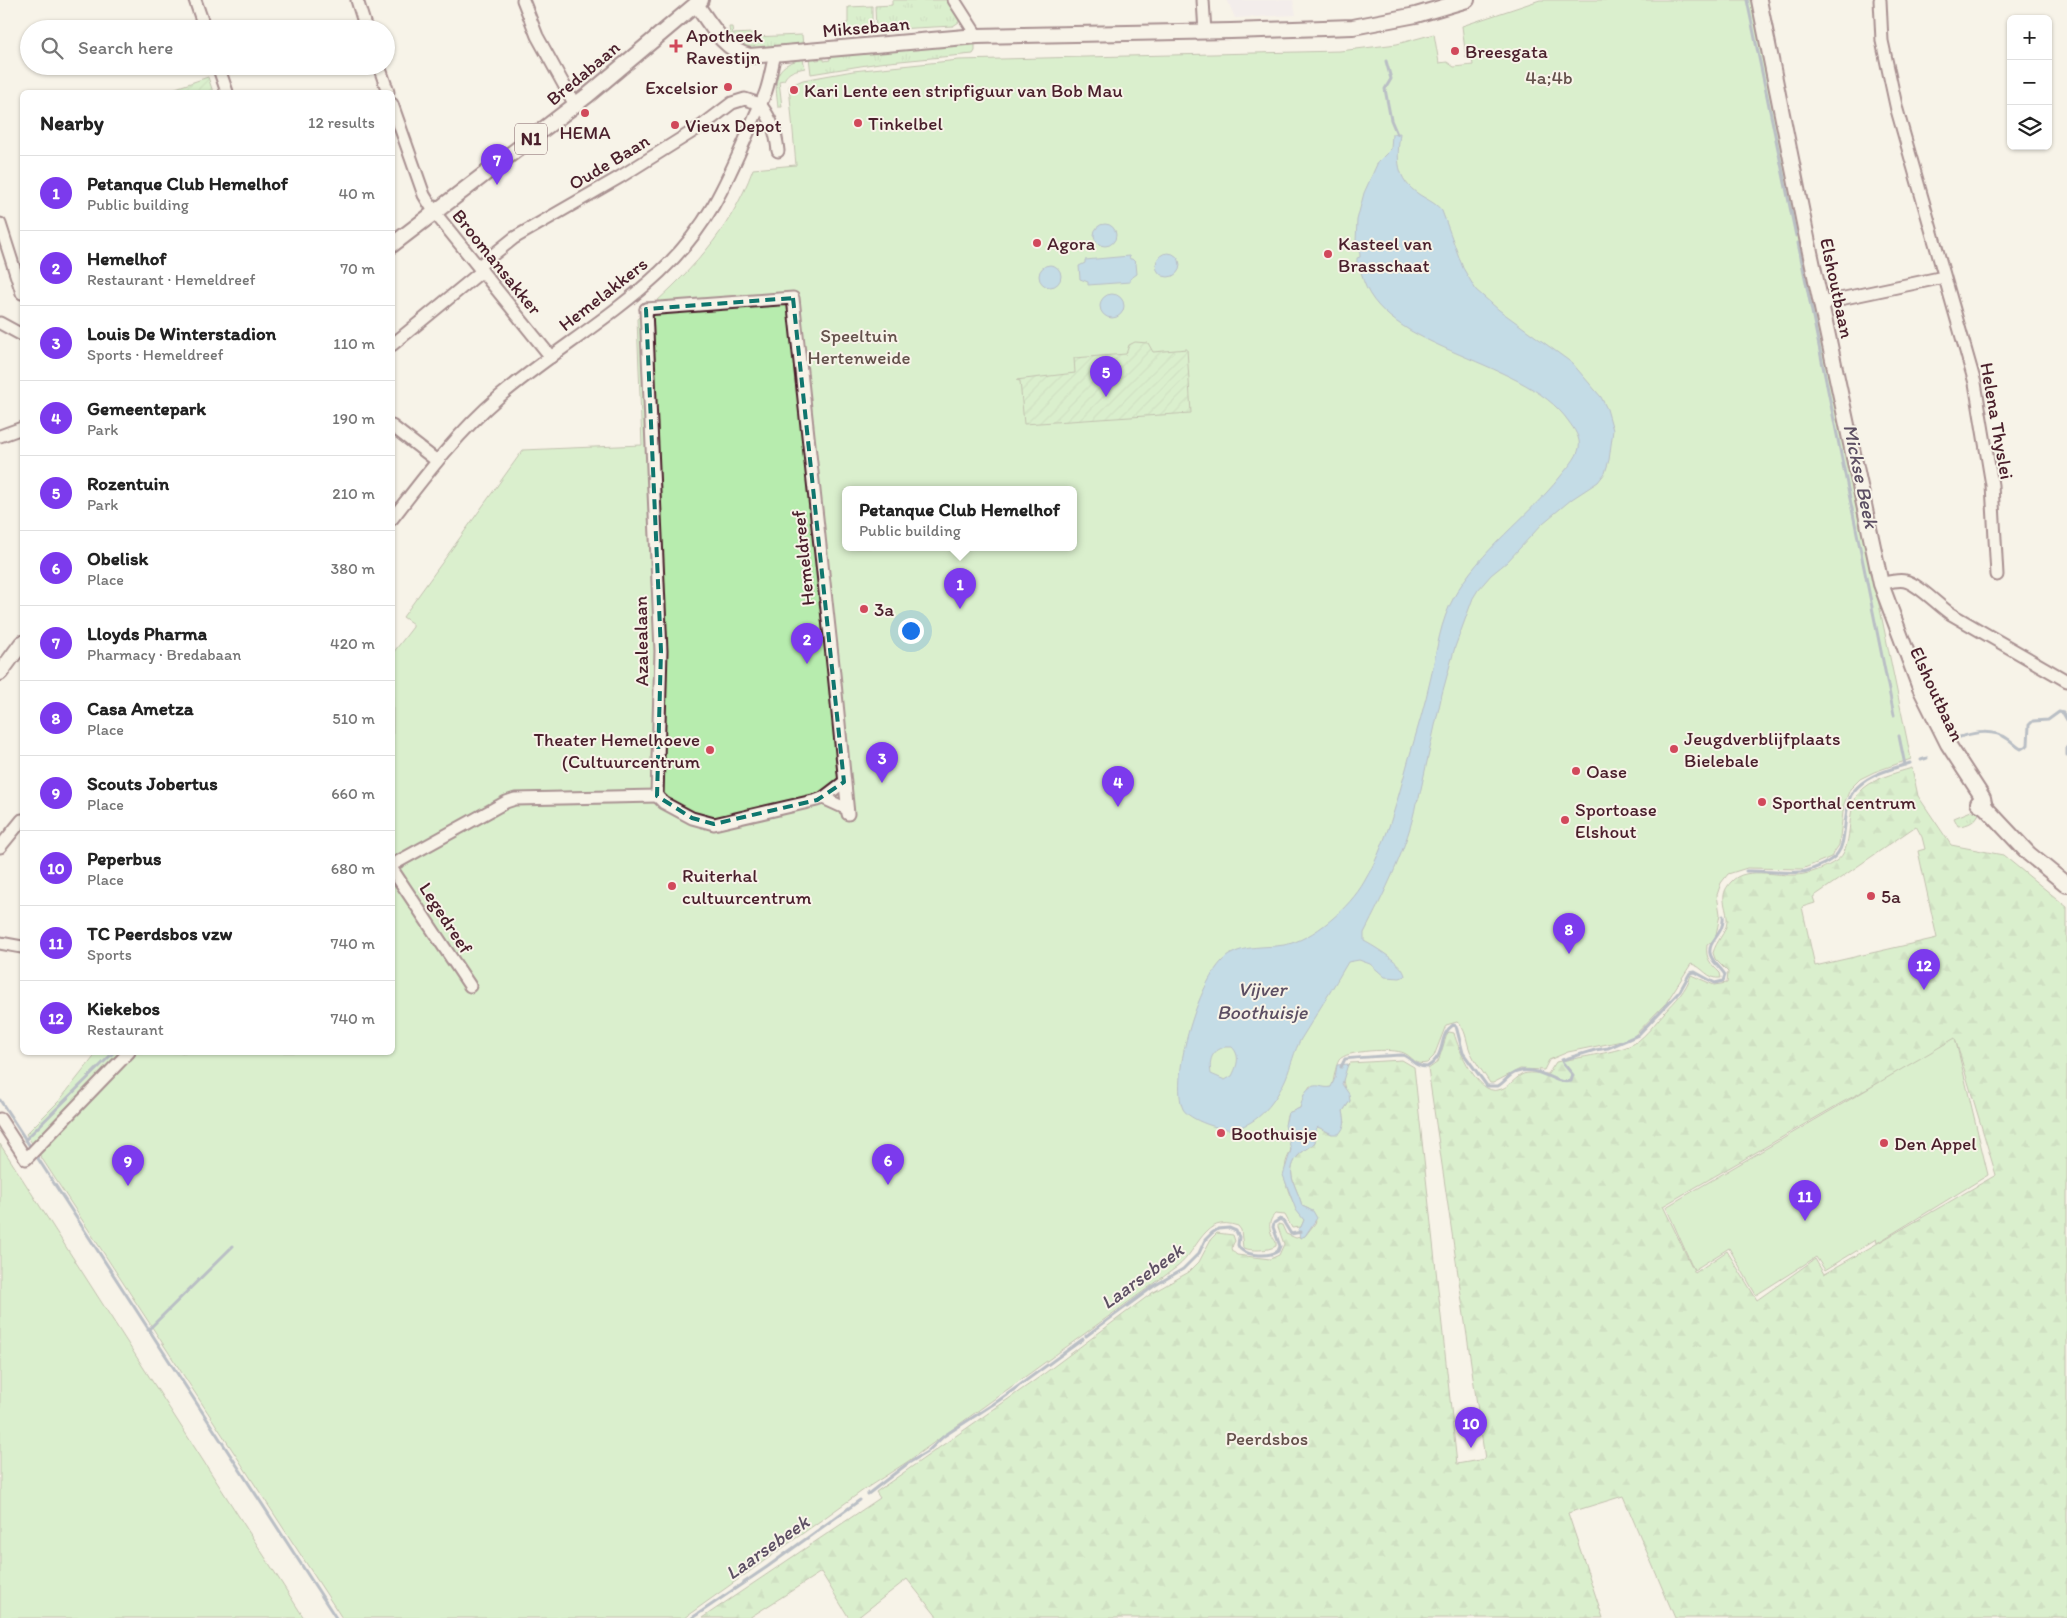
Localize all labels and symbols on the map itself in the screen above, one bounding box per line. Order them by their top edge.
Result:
street label: Miksebaan [821,12,911,42]
place label: Apotheek Ravestijn [686,24,763,69]
street label: Bredabaan [542,35,625,110]
marker: Apotheek Ravestijn [670,40,682,52]
place label: Breesgata [1465,40,1548,63]
marker: Breesgata [1449,45,1461,57]
park label: 4a;4b [1525,66,1573,89]
place label: Excelsior [645,76,719,99]
place label: Kari Lente een stripfiguur van Bob Mau [804,79,1123,102]
marker: Excelsior [722,81,734,93]
marker: Kari Lente een stripfiguur van Bob Mau [788,84,800,96]
marker: HEMA [579,107,591,119]
place label: Tinkelbel [868,112,943,135]
place label: Vieux Depot [685,114,782,137]
marker: Tinkelbel [852,117,864,129]
marker: Vieux Depot [669,119,681,131]
place label: HEMA [559,121,611,144]
road number: N1 [515,124,547,154]
street label: Oude Baan [564,129,654,195]
pin: 7 [481,144,513,185]
street label: Broomansakker [447,204,547,320]
place label: Agora [1047,232,1095,255]
place label: Kasteel van Brasschaat [1338,232,1432,277]
street label: Elshoutbaan [1815,236,1859,341]
marker: Agora [1031,237,1043,249]
marker: Kasteel van Brasschaat [1322,248,1334,260]
street label: Hemelakkers [554,252,652,336]
park label: Speeltuin Hertenweide [808,324,910,369]
pin: 5 [1090,356,1122,397]
street label: Helena Thyslei [1975,361,2019,481]
water label: Mickse Beek [1838,422,1884,532]
street label: Hemeldreef [787,509,819,607]
pin: 1 [944,568,976,609]
street label: Azalealaan [629,595,653,686]
place label: 3a [874,598,894,621]
marker: 3a [858,603,870,615]
your location [898,618,924,644]
pin: 2 [791,623,823,664]
street label: Elshoutbaan [1905,643,1969,745]
place label: Jeugdverblijfplaats Bielebale [1684,727,1840,772]
place label: Theater Hemelhoeve (Cultuurcentrum [533,728,701,773]
pin: 3 [866,742,898,783]
marker: Jeugdverblijfplaats Bielebale [1668,743,1680,755]
marker: Theater Hemelhoeve (Cultuurcentrum [704,744,716,756]
place label: Oase [1586,760,1627,783]
marker: Oase [1570,765,1582,777]
pin: 4 [1102,766,1134,807]
place label: Sporthal centrum [1772,791,1916,814]
marker: Sporthal centrum [1756,796,1768,808]
place label: Sportoase Elshout [1575,798,1657,843]
marker: Sportoase Elshout [1559,814,1571,826]
place label: Ruiterhal cultuurcentrum [682,864,812,909]
street label: Legedreef [414,878,478,959]
marker: Ruiterhal cultuurcentrum [666,880,678,892]
place label: 5a [1881,885,1901,908]
marker: 5a [1865,890,1877,902]
pin: 8 [1553,913,1585,954]
pin: 12 [1908,949,1940,990]
water label: Vijver Boothuisje [1217,977,1309,1024]
place label: Boothuisje [1231,1122,1317,1145]
marker: Boothuisje [1215,1127,1227,1139]
place label: Den Appel [1894,1132,1977,1155]
marker: Den Appel [1878,1137,1890,1149]
pin: 6 [872,1144,904,1185]
pin: 9 [112,1145,144,1186]
pin: 11 [1789,1180,1821,1221]
water label: Laarsebeek [1096,1237,1190,1314]
pin: 10 [1455,1407,1487,1448]
park label: Peerdsbos [1226,1427,1308,1450]
water label: Laarsebeek [721,1508,815,1585]

